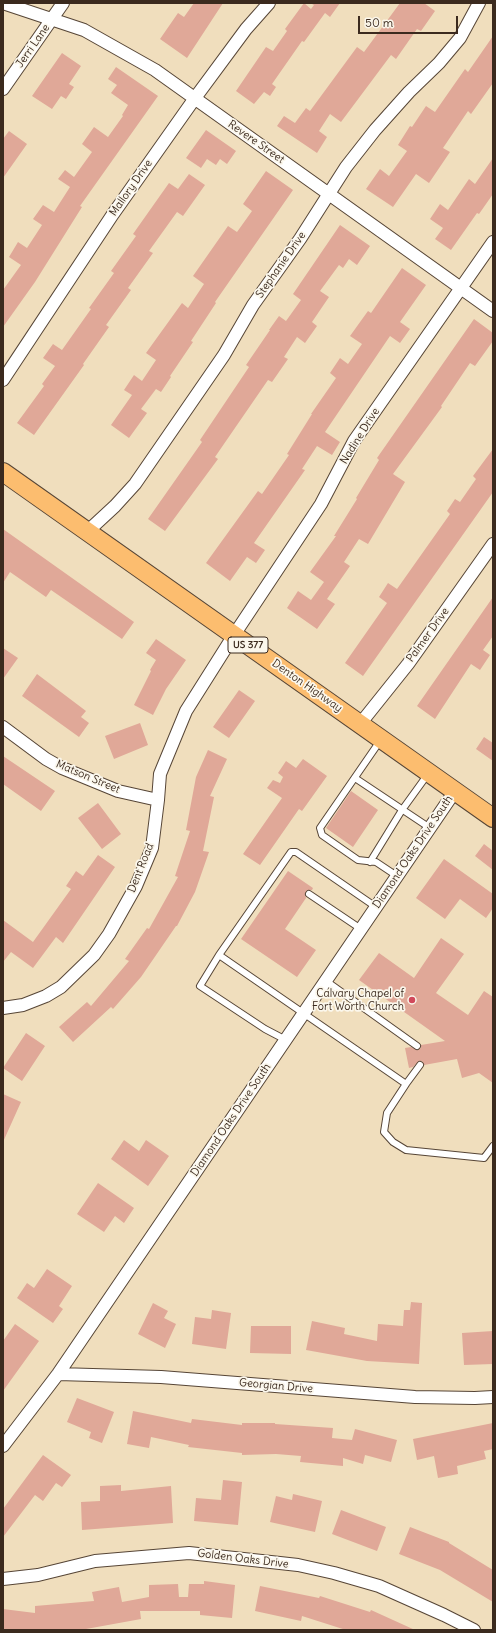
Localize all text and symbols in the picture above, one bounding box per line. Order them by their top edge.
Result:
scale bar [360,8,460,34]
text: 50 m [365,15,393,30]
street label: Jerri Lane [13,22,53,70]
street label: Revere Street [225,118,287,166]
street label: Mallory Drive [107,157,155,219]
street label: Stephanie Drive [253,229,309,301]
street label: Nadine Drive [338,406,382,466]
street label: Palmer Drive [404,605,452,665]
road number: US 377 [228,637,268,653]
street label: Denton Highway [269,657,345,715]
street label: Matson Street [54,758,122,796]
street label: Diamond Oaks Drive South [370,793,456,911]
street label: Dent Road [125,841,157,895]
place label: Calvary Chapel of Fort Worth Church [312,987,404,1013]
marker: Calvary Chapel of Fort Worth Church [407,995,417,1005]
street label: Diamond Oaks Drive South [188,1061,274,1179]
street label: Georgian Drive [238,1376,314,1396]
street label: Golden Oaks Drive [197,1547,289,1571]

